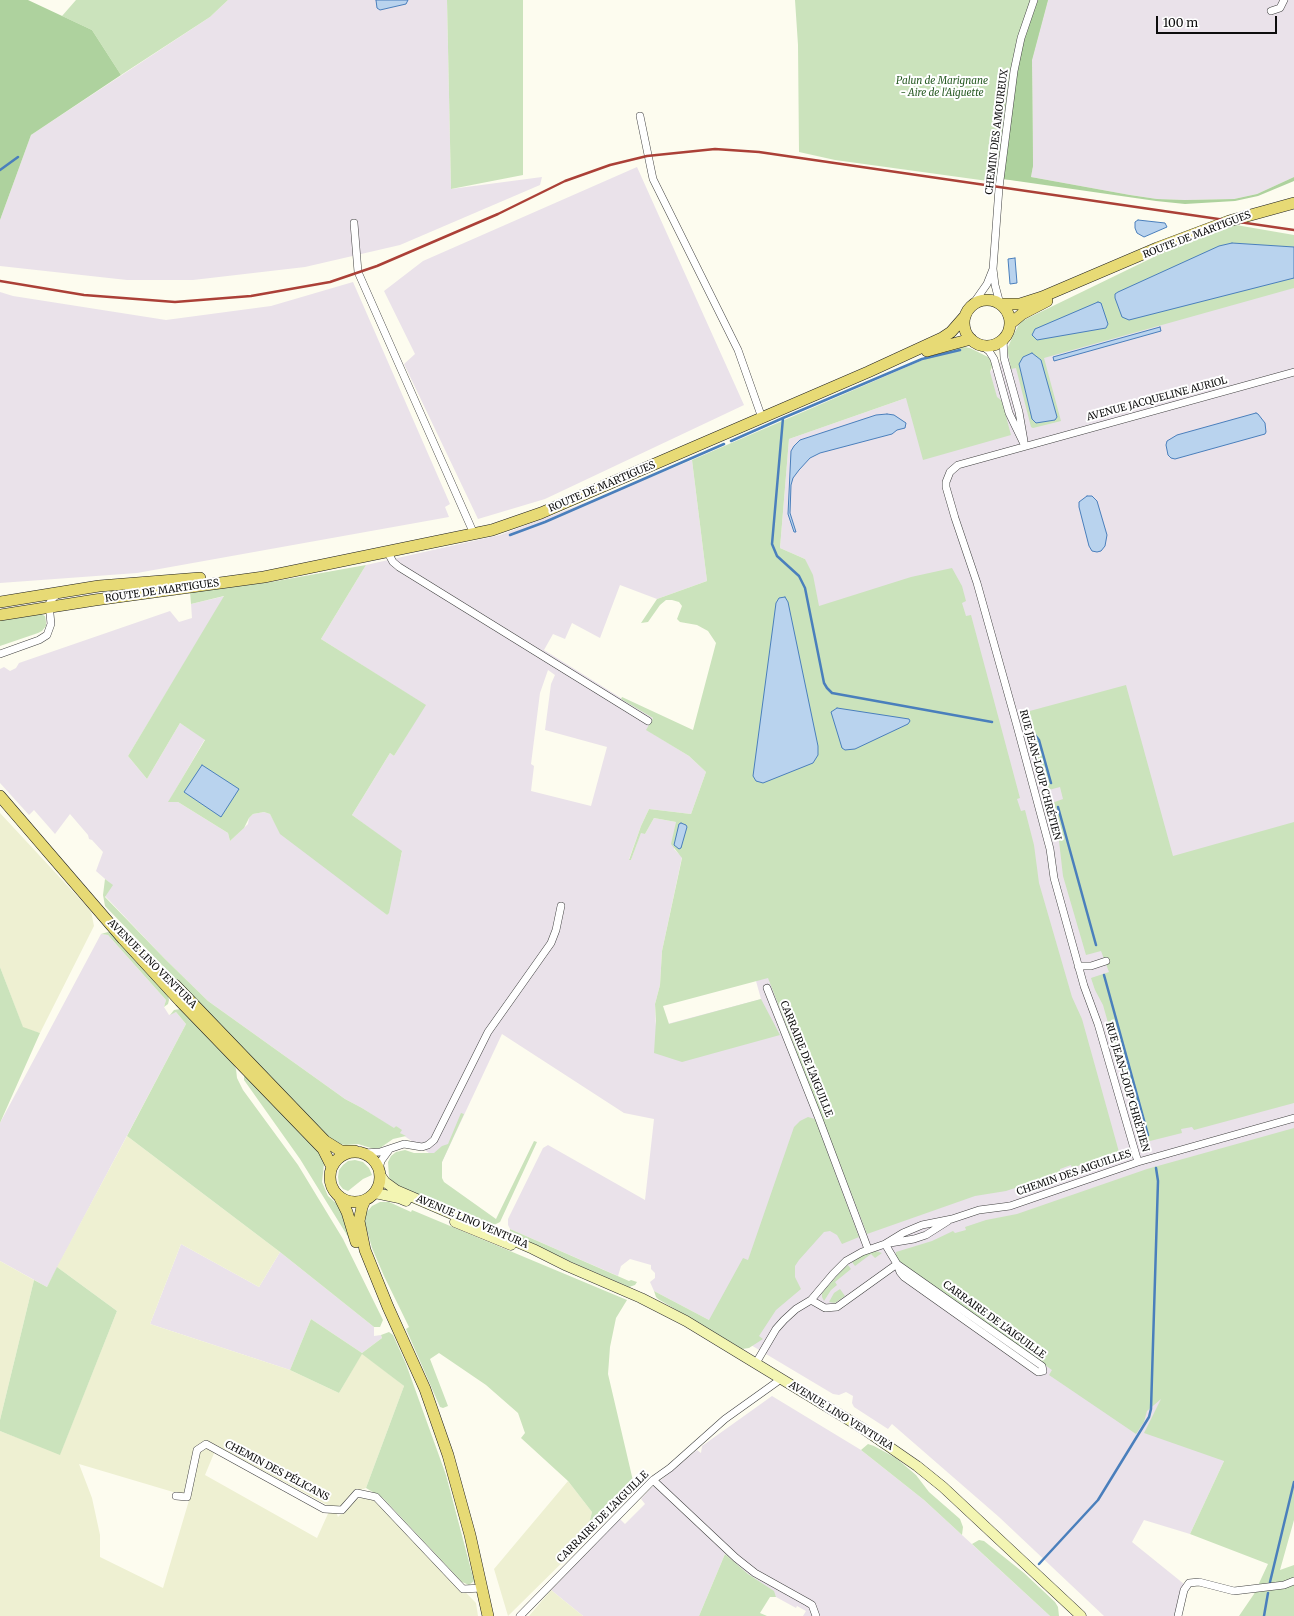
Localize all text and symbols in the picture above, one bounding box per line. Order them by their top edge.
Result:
scale bar [1158,8,1279,34]
text: 100 m [1163,15,1198,30]
street label: CHEMIN DES AMOUREUX [983,69,1011,195]
park label: Palun de Marignane - Aire de l'Aiguette [896,75,988,98]
street label: ROUTE DE MARTIGUES [1141,209,1253,261]
street label: AVENUE JACQUELINE AURIOL [1085,374,1229,424]
street label: ROUTE DE MARTIGUES [547,459,657,515]
street label: ROUTE DE MARTIGUES [104,577,220,605]
street label: RUE JEAN-LOUP CHRÉTIEN [1017,709,1063,841]
street label: AVENUE LINO VENTURA [105,917,199,1011]
street label: CARRAIRE DE L'AIGUILLE [777,999,835,1119]
street label: RUE JEAN-LOUP CHRÉTIEN [1103,1021,1151,1153]
street label: CHEMIN DES AIGUILLES [1015,1148,1133,1198]
street label: AVENUE LINO VENTURA [414,1193,530,1251]
street label: CARRAIRE DE L'AIGUILLE [940,1279,1048,1361]
street label: AVENUE LINO VENTURA [787,1379,895,1453]
street label: CHEMIN DES PÉLICANS [223,1438,331,1504]
street label: CARRAIRE DE L'AIGUILLE [555,1469,651,1565]

